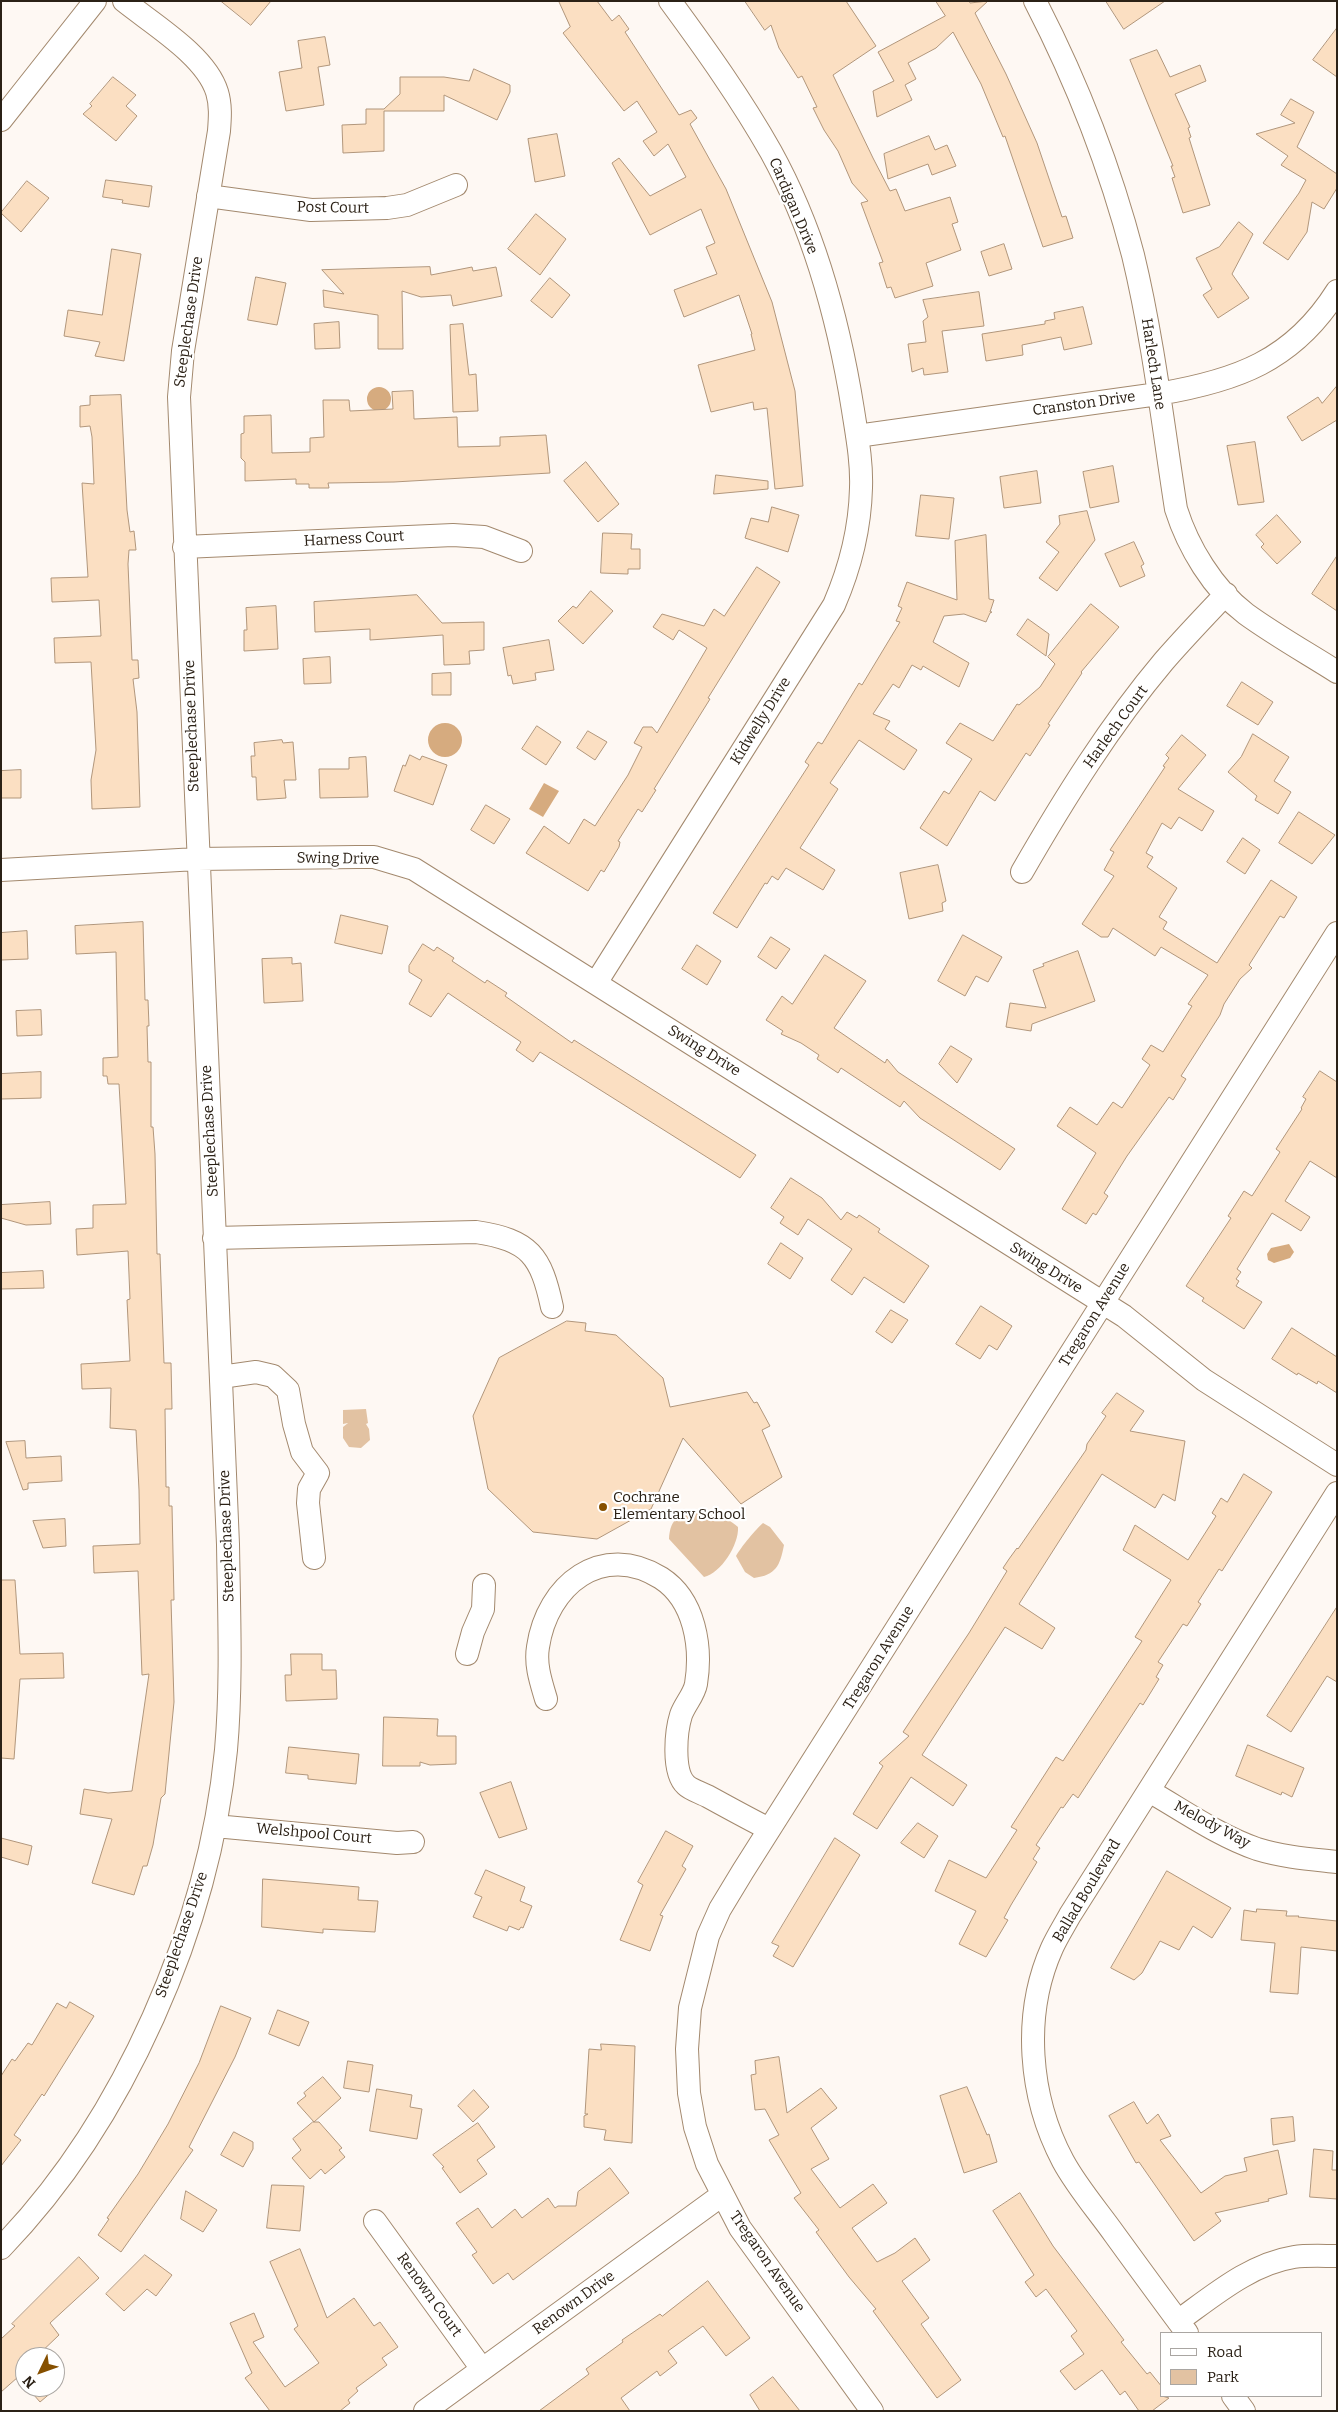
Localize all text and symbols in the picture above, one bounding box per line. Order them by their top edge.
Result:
street label: Cardigan Drive [765,155,821,257]
street label: Post Court [297,198,369,218]
street label: Steeplechase Drive [171,255,207,389]
street label: Harlech Lane [1137,317,1169,411]
street label: Cranston Drive [1031,388,1137,420]
street label: Harness Court [303,527,405,551]
street label: Steeplechase Drive [181,660,203,792]
street label: Kidwelly Drive [727,674,795,768]
street label: Harlech Court [1080,682,1152,772]
street label: Swing Drive [297,849,379,869]
street label: Swing Drive [664,1021,744,1081]
street label: Steeplechase Drive [198,1065,222,1197]
street label: Swing Drive [1006,1238,1086,1298]
street label: Tregaron Avenue [1056,1260,1134,1370]
street label: Steeplechase Drive [216,1470,238,1602]
place label: Cochrane Elementary School [613,1489,745,1524]
marker: Cochrane Elementary School [597,1501,609,1513]
street label: Tregaron Avenue [840,1603,918,1713]
street label: Melody Way [1171,1797,1253,1853]
street label: Welshpool Court [255,1820,373,1848]
street label: Ballad Boulevard [1049,1836,1125,1946]
street label: Steeplechase Drive [152,1870,212,2000]
street label: Tregaron Avenue [725,2208,809,2316]
street label: Renown Court [393,2250,465,2340]
street label: Renown Drive [529,2267,619,2339]
legend [1160,2332,1323,2397]
text: Road [1207,2343,1242,2361]
north arrow [15,2347,65,2397]
text: Park [1207,2368,1239,2386]
text: N [19,2372,39,2391]

